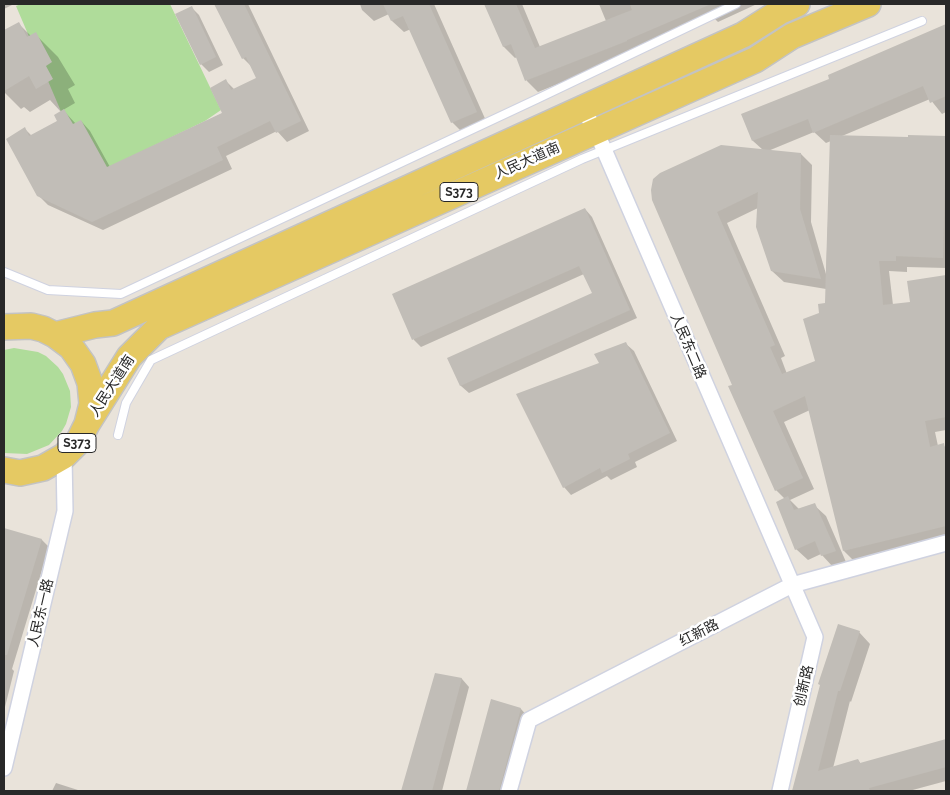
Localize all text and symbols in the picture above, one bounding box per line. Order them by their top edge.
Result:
street label: 人民大道南 [492,139,562,183]
road number: S373 [440,182,478,202]
street label: 人民东二路 [667,311,709,381]
street label: 人民大道南 [86,352,138,420]
road number: S373 [58,433,96,452]
street label: 人民东一路 [25,577,57,649]
street label: 红新路 [676,616,722,650]
street label: 创新路 [791,664,817,708]

